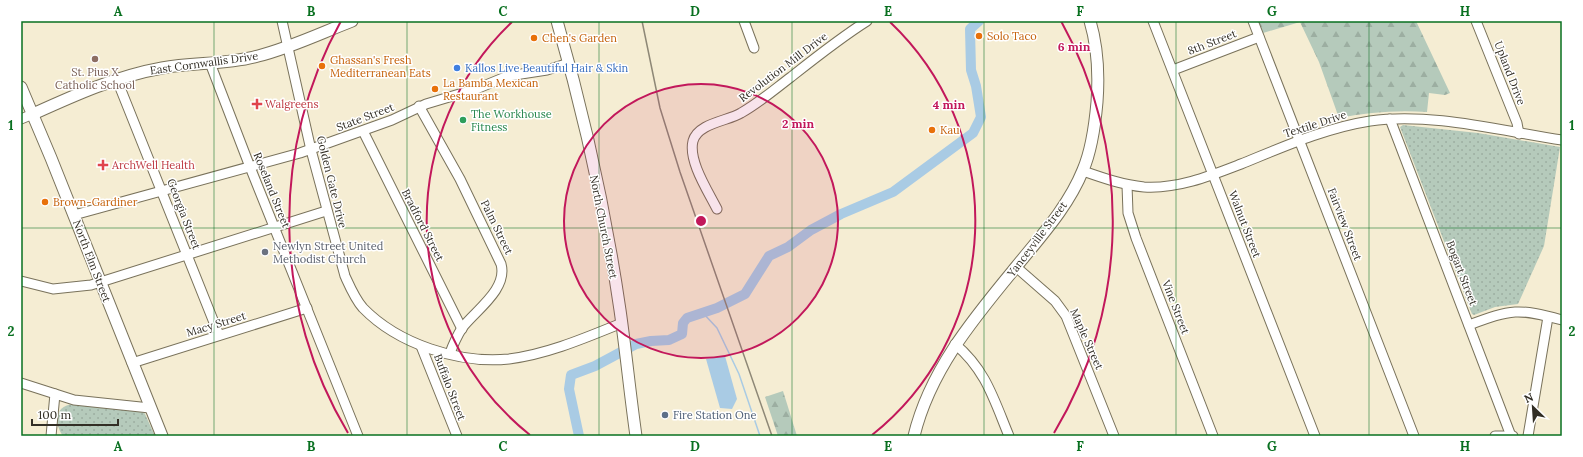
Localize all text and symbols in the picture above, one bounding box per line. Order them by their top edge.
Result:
text: A [114,3,123,20]
text: B [307,3,316,20]
text: C [499,3,508,20]
text: D [690,3,700,20]
text: E [884,3,892,20]
text: F [1076,3,1084,20]
text: G [1267,3,1277,20]
text: H [1460,3,1470,20]
street label: 8th Street [1186,26,1239,58]
street label: Revolution Mill Drive [736,29,830,105]
place label: Solo Taco [987,29,1037,43]
place label: Chen's Garden [542,31,617,45]
marker: Solo Taco [974,31,984,41]
marker: Chen's Garden [529,33,539,43]
text: 6 min [1058,39,1091,54]
street label: Upland Drive [1491,39,1529,107]
street label: East Cornwallis Drive [149,48,259,78]
place label: Ghassan's Fresh Mediterranean Eats [330,53,431,80]
marker: St. Pius X Catholic School [90,54,100,64]
marker: Ghassan's Fresh Mediterranean Eats [317,61,327,71]
place label: Kallos Live Beautiful Hair & Skin [465,61,629,75]
marker: Kallos Live Beautiful Hair & Skin [452,63,462,73]
place label: St. Pius X Catholic School [55,65,135,92]
place label: La Bamba Mexican Restaurant [443,76,539,103]
marker: La Bamba Mexican Restaurant [430,84,440,94]
place label: Walgreens [265,97,319,111]
text: 4 min [933,97,966,112]
marker: Walgreens [252,99,262,109]
street label: State Street [334,99,396,134]
place label: The Workhouse Fitness [471,107,552,134]
street label: Textile Drive [1282,107,1348,141]
marker: The Workhouse Fitness [458,115,468,125]
text: 2 min [782,116,814,131]
text: 1 [8,117,14,134]
text: 1 [1569,117,1575,134]
place label: Kau [940,123,960,137]
marker: Kau [927,125,937,135]
street label: Golden Gate Drive [314,134,350,230]
street label: Roseland Street [250,150,294,231]
place label: ArchWell Health [111,158,195,172]
marker: ArchWell Health [97,159,109,171]
street label: North Church Street [587,174,621,281]
street label: Georgia Street [164,177,204,252]
street label: Fairview Street [1325,186,1366,263]
street label: Bradford Street [399,187,448,264]
street label: Walnut Street [1226,188,1264,260]
place label: Brown-Gardiner [53,195,138,209]
marker: Brown-Gardiner [40,197,50,207]
street label: Palm Street [478,197,517,257]
street label: Yanceyville Street [1003,198,1070,280]
centre of rings [694,214,708,228]
street label: North Elm Street [70,218,114,305]
place label: Newlyn Street United Methodist Church [273,239,384,266]
street label: Bogart Street [1443,239,1481,308]
marker: Newlyn Street United Methodist Church [260,247,270,257]
street label: Vine Street [1159,277,1193,337]
street label: Maple Street [1067,306,1107,372]
street label: Macy Street [185,308,248,340]
text: 2 [8,323,15,340]
text: 2 [1569,323,1576,340]
street label: Buffalo Street [431,352,469,423]
north arrow [1513,387,1553,427]
text: N [1522,390,1536,406]
scale bar [32,401,118,427]
text: 100 m [38,407,71,422]
place label: Fire Station One [673,408,756,422]
marker: Fire Station One [660,410,670,420]
text: A [114,438,123,455]
text: B [307,438,316,455]
text: C [499,438,508,455]
text: D [690,438,700,455]
text: E [884,438,892,455]
text: F [1076,438,1084,455]
text: G [1267,438,1277,455]
text: H [1460,438,1470,455]

